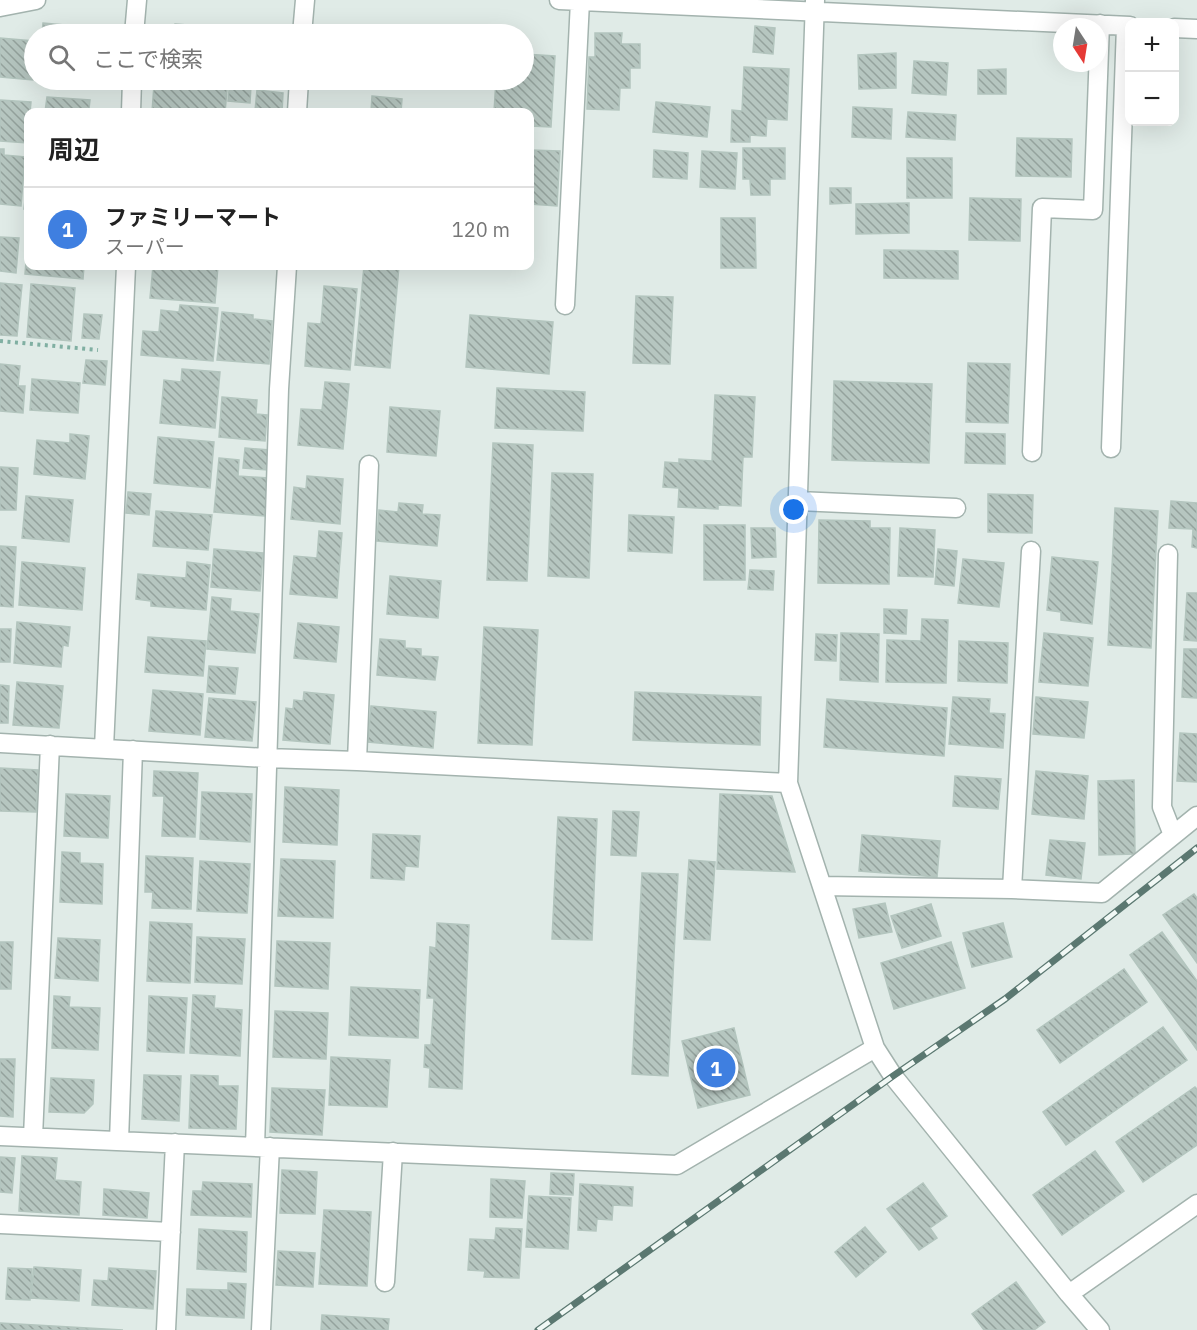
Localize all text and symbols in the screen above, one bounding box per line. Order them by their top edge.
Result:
north arrow [1053,18,1107,72]
map controls [1125,18,1179,126]
button: + [1125,18,1179,72]
search box [24,24,534,90]
icon: search [45,41,78,74]
text: ここで検索 [93,44,203,73]
button: − [1125,72,1179,126]
text: 周辺 [48,132,100,166]
text: ファミリーマート [105,202,281,231]
text: 1 [62,216,74,243]
text: 120 m [452,216,510,243]
text: スーパー [105,233,185,260]
your location [779,495,808,524]
pin: 1 [696,1046,736,1090]

